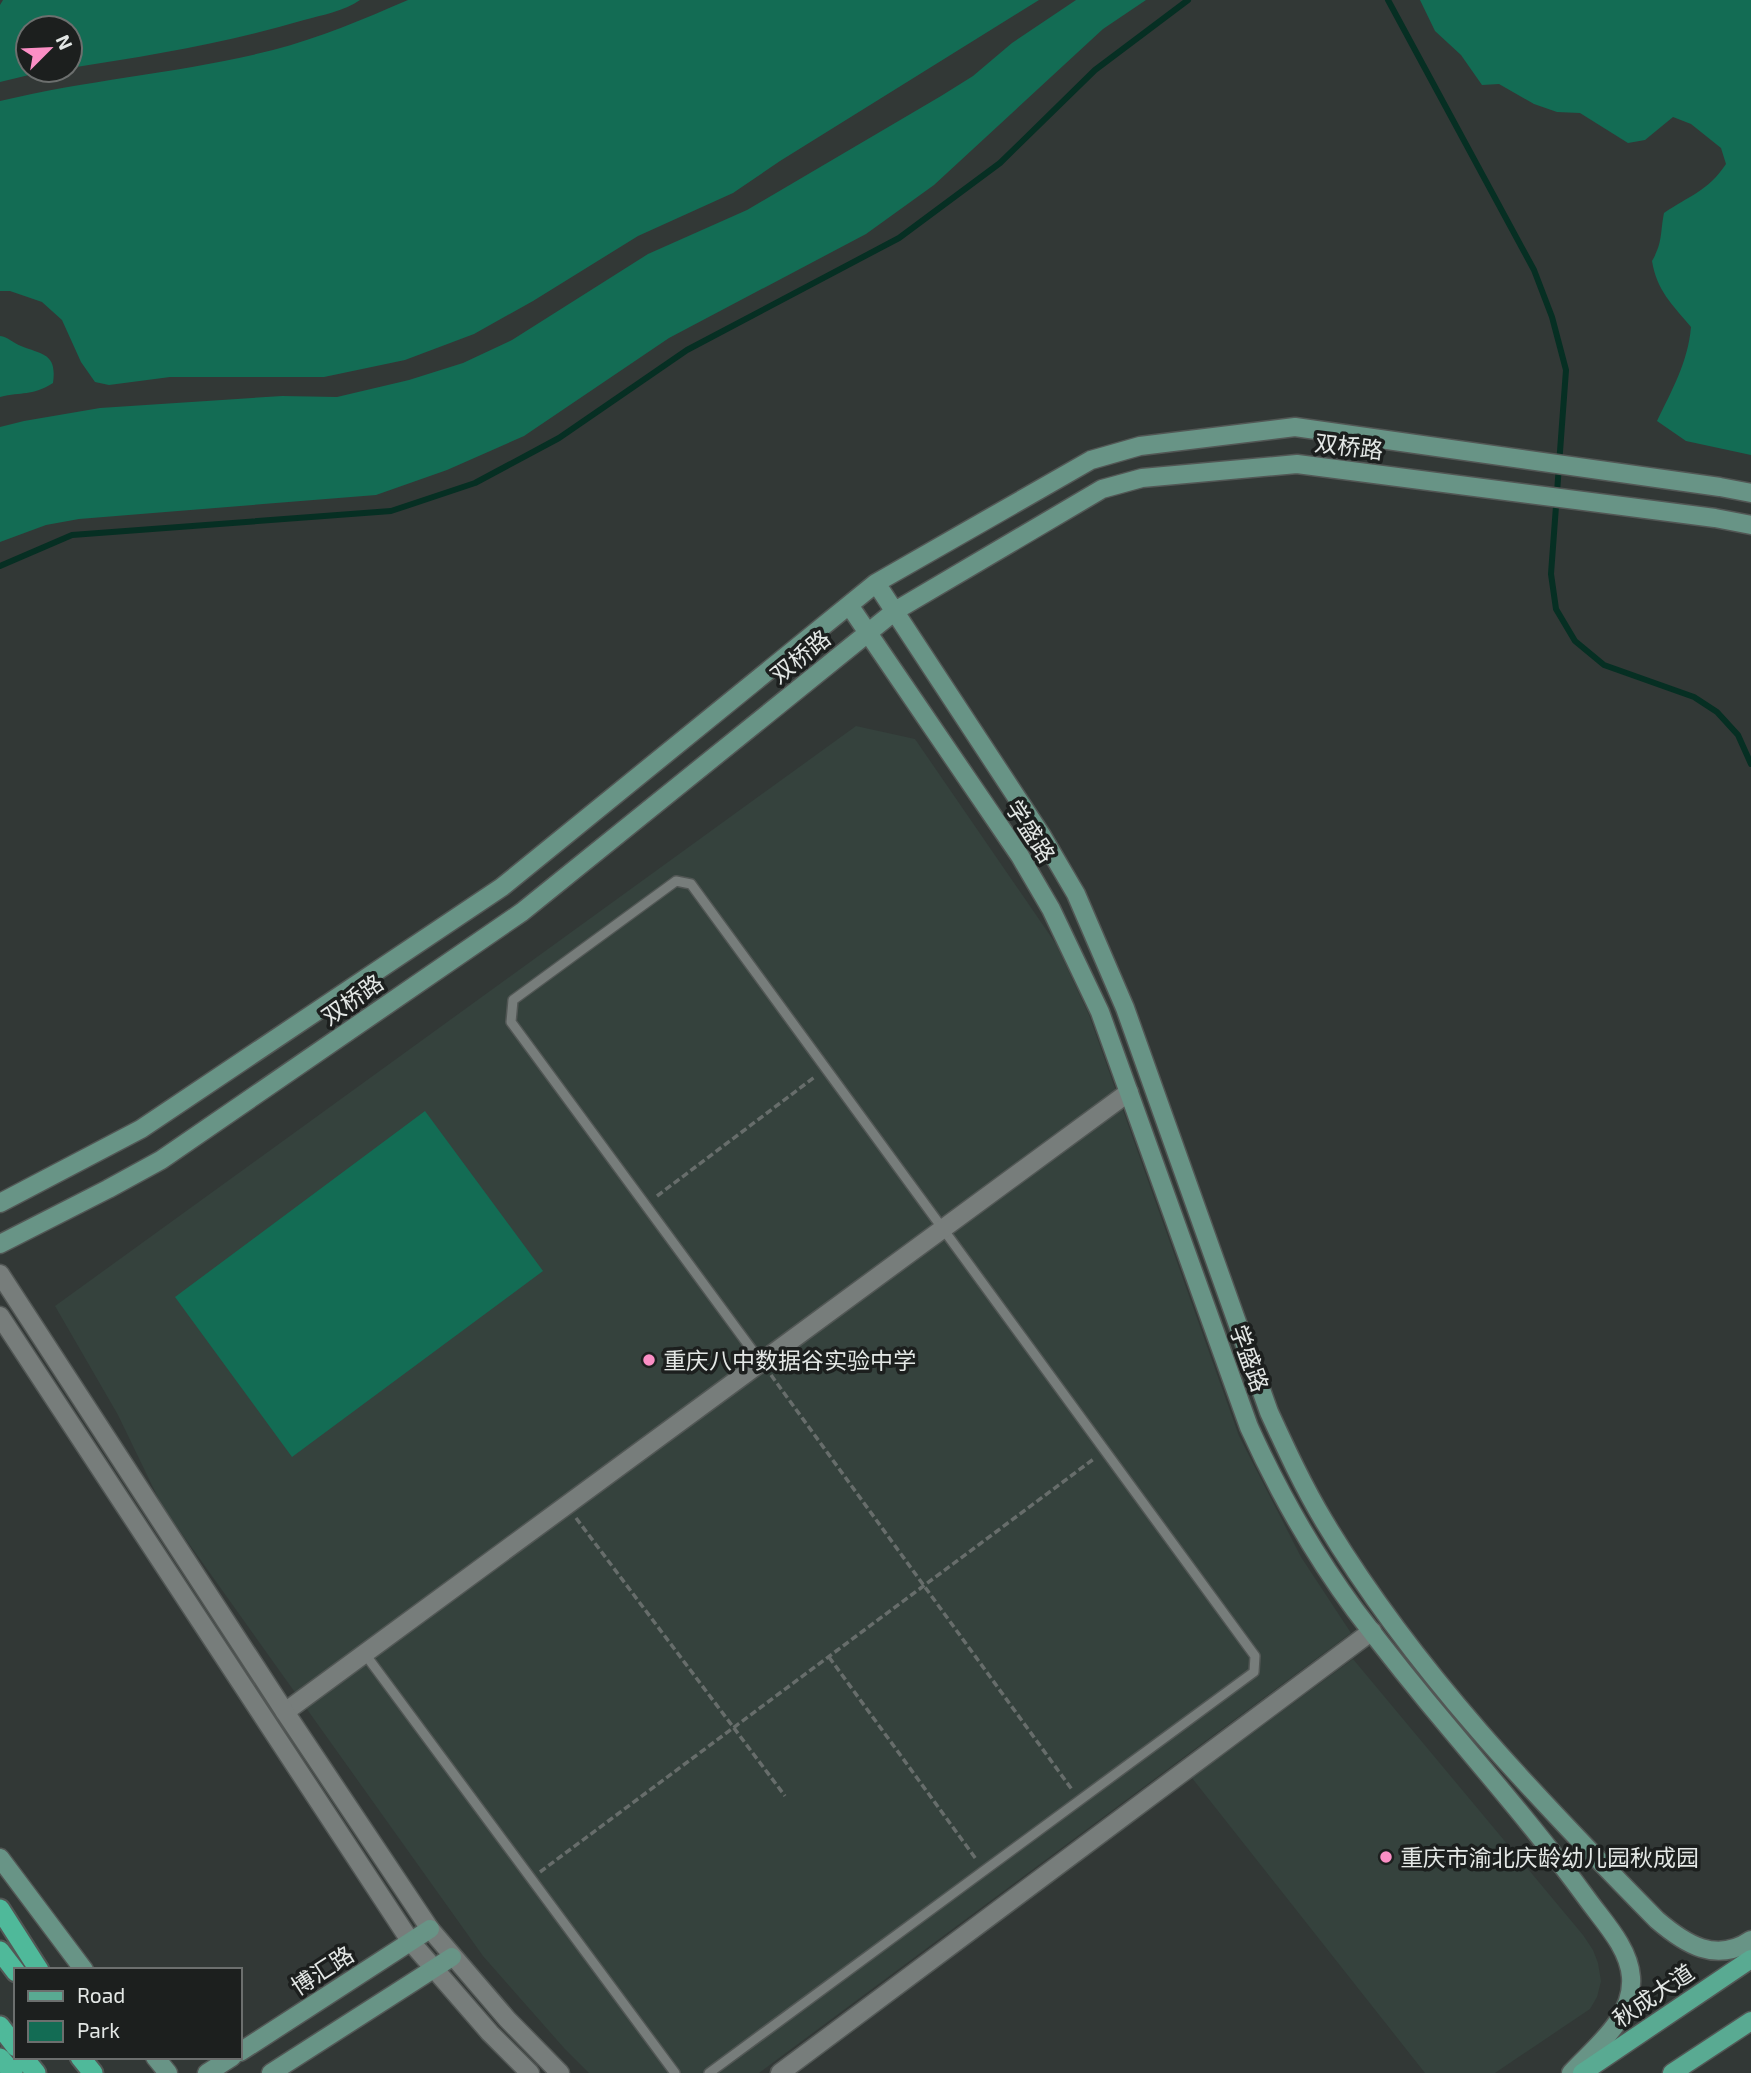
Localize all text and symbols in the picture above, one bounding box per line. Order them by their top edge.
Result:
north arrow [14,14,84,84]
text: N [52,31,78,53]
street label: 双桥路 [1313,428,1385,464]
street label: 双桥路 [764,623,836,689]
street label: 学盛路 [1000,794,1062,868]
street label: 双桥路 [316,968,388,1030]
street label: 学盛路 [1225,1321,1275,1395]
place label: 重庆八中数据谷实验中学 [663,1346,916,1374]
marker: 重庆八中数据谷实验中学 [641,1352,657,1368]
place label: 重庆市渝北庆龄幼儿园秋成园 [1400,1843,1699,1871]
marker: 重庆市渝北庆龄幼儿园秋成园 [1378,1849,1394,1865]
street label: 博汇路 [285,1939,359,2001]
street label: 秋成大道 [1607,1958,1699,2032]
legend [14,1968,242,2059]
text: Road [77,1982,125,2007]
text: Park [77,2017,120,2042]

